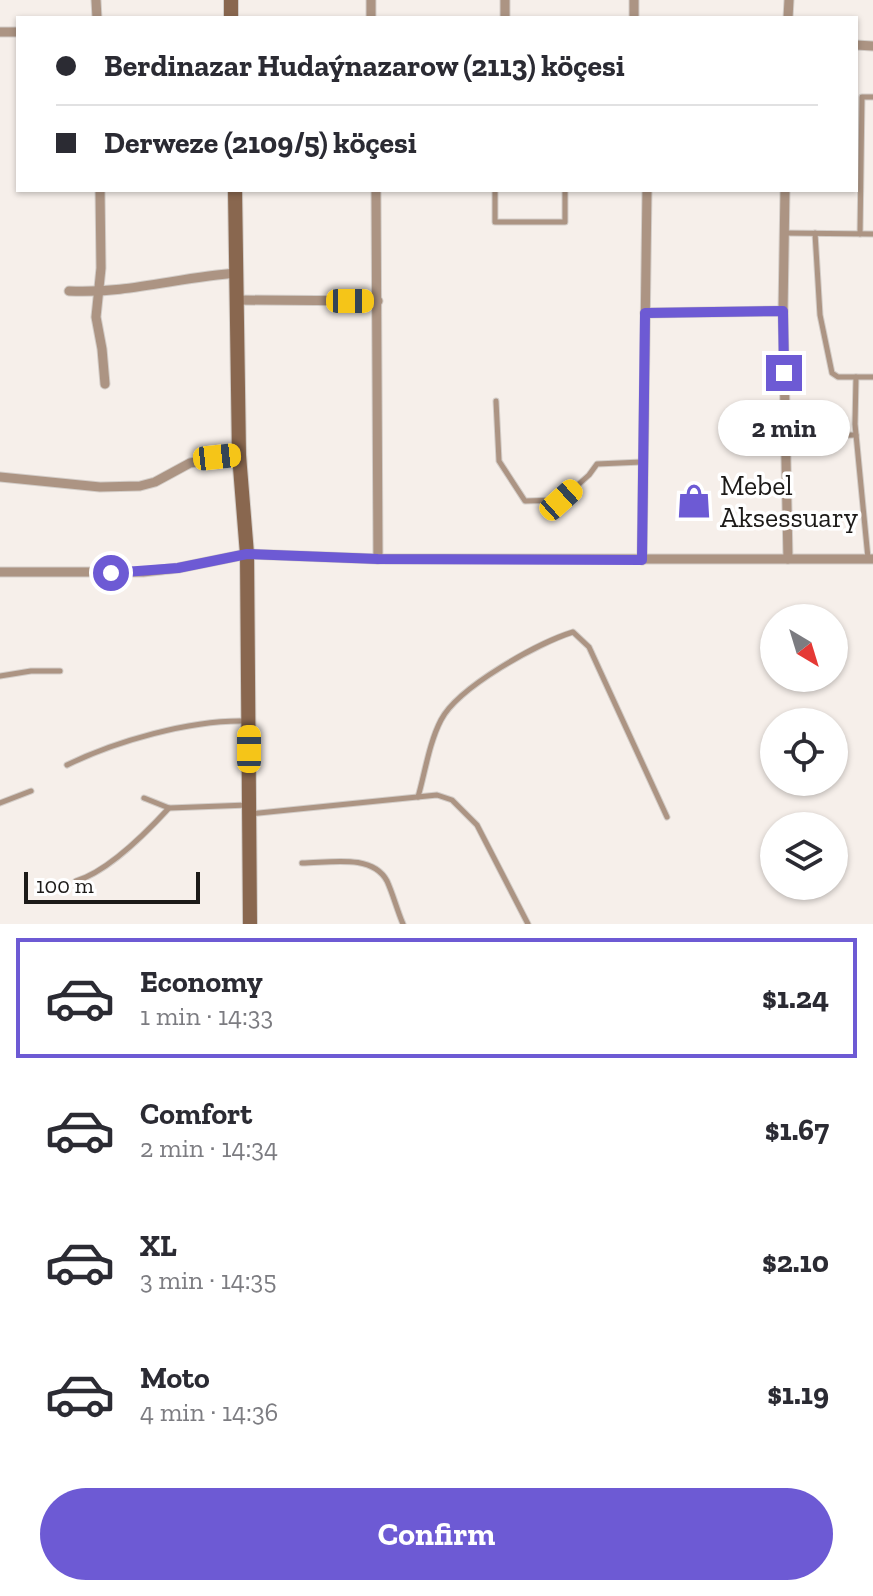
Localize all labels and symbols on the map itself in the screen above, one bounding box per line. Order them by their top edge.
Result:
car [326,289,374,313]
route end [766,355,802,391]
callout: 2 min [718,401,850,457]
car [192,443,242,471]
place label: Mebel Aksessuary [720,469,859,534]
car [535,475,587,525]
shop icon: Mebel Aksessuary [675,482,713,520]
route start [93,555,129,591]
north arrow [760,604,848,692]
car [237,725,261,773]
scale bar [24,868,200,904]

